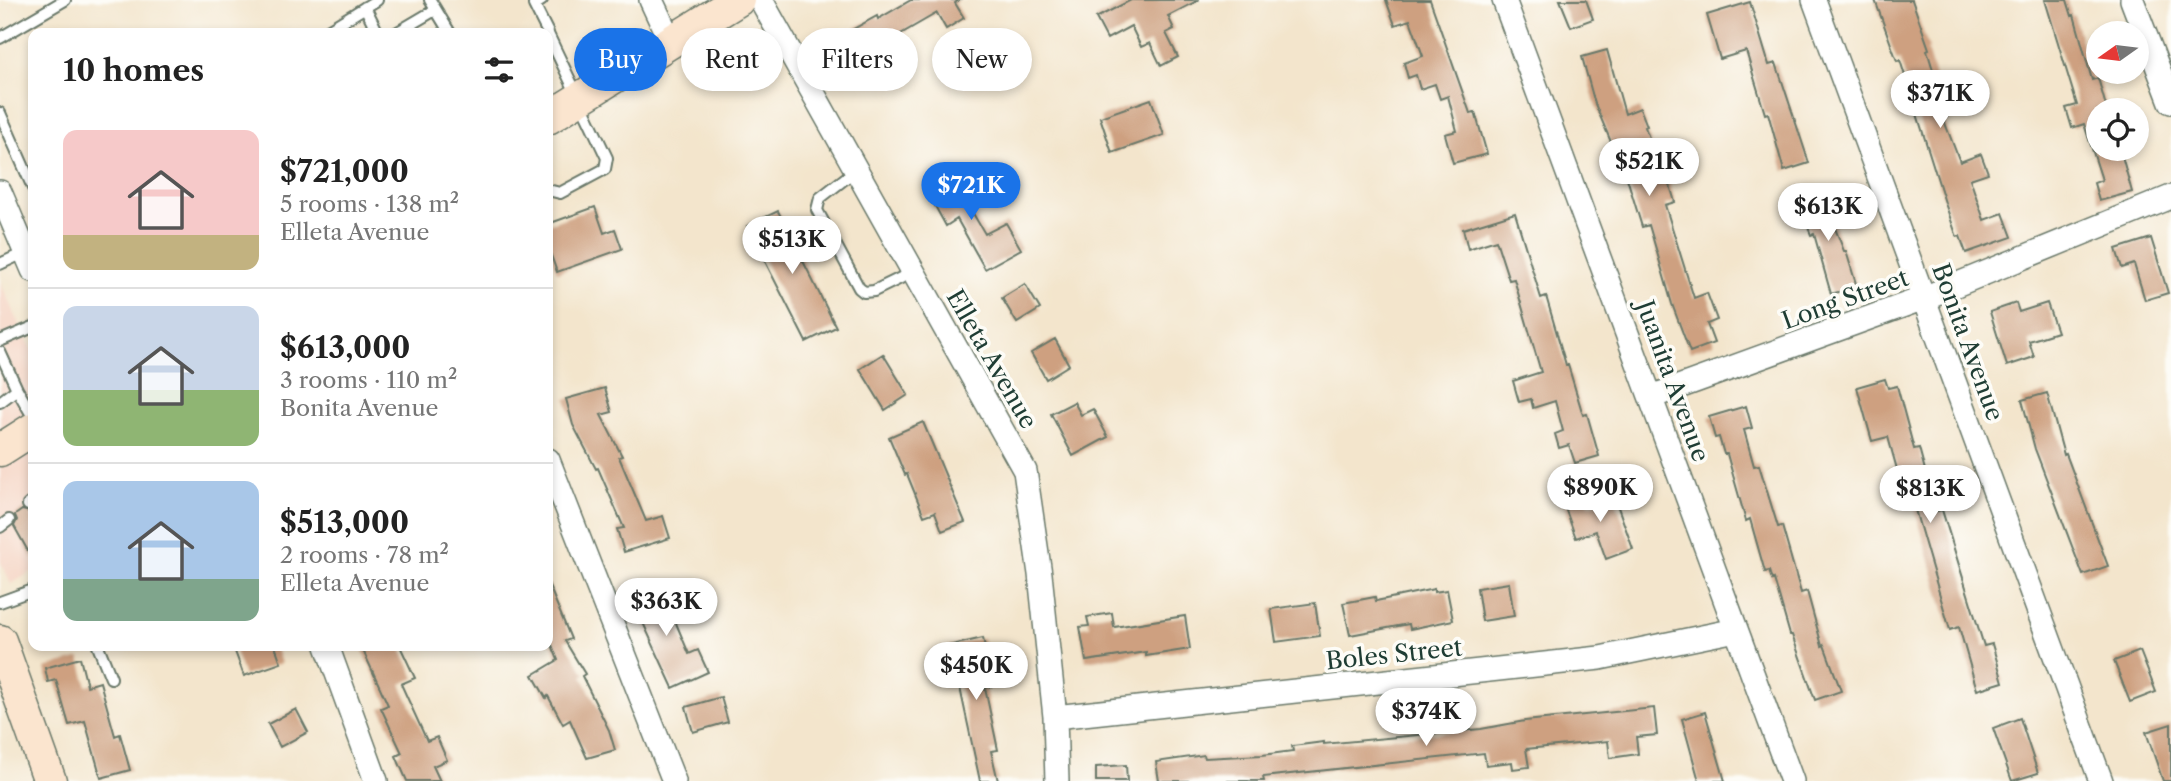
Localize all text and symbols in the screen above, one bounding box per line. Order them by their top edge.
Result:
north arrow [2086,21,2149,84]
map controls [2086,21,2149,161]
chip: Buy [574,28,667,91]
chip: Rent [681,28,783,91]
chip: Filters [797,28,918,91]
chip: New [932,28,1032,91]
icon: filters [480,51,518,89]
text: 10 homes [63,52,204,89]
pin: $371K [1891,71,1989,130]
text: $371K [1907,79,1973,107]
button: locate [2086,98,2149,161]
pin: $521K [1600,138,1698,198]
text: $521K [1615,147,1683,175]
text: $721,000 [280,153,409,190]
icon: home [119,158,203,242]
pin: $721K [922,162,1020,222]
text: $721K [937,171,1005,199]
pin: $613K [1779,184,1877,243]
text: 5 rooms · 138 m² [280,190,459,218]
text: $613K [1794,192,1862,220]
pin: $513K [743,216,841,276]
text: Elleta Avenue [280,218,429,246]
text: $513K [758,225,826,253]
street label: Bonita Avenue [1926,259,2010,425]
street label: Long Street [1778,263,1913,335]
street label: Elleta Avenue [940,284,1044,434]
street label: Juanita Avenue [1629,293,1716,466]
text: $613,000 [280,329,410,366]
icon: home [119,334,203,418]
text: 3 rooms · 110 m² [280,366,457,394]
text: Bonita Avenue [280,394,439,422]
pin: $890K [1551,464,1649,524]
pin: $813K [1881,466,1979,525]
text: $890K [1563,473,1637,501]
text: $813K [1896,474,1964,502]
text: $513,000 [280,504,409,541]
icon: home [119,509,203,593]
text: 2 rooms · 78 m² [280,541,449,569]
text: Elleta Avenue [280,569,429,597]
pin: $363K [617,578,715,638]
text: $363K [631,587,701,615]
street label: Boles Street [1324,632,1464,676]
pin: $450K [927,642,1025,702]
text: $450K [940,651,1012,679]
pin: $374K [1377,688,1475,748]
text: $374K [1391,697,1461,725]

